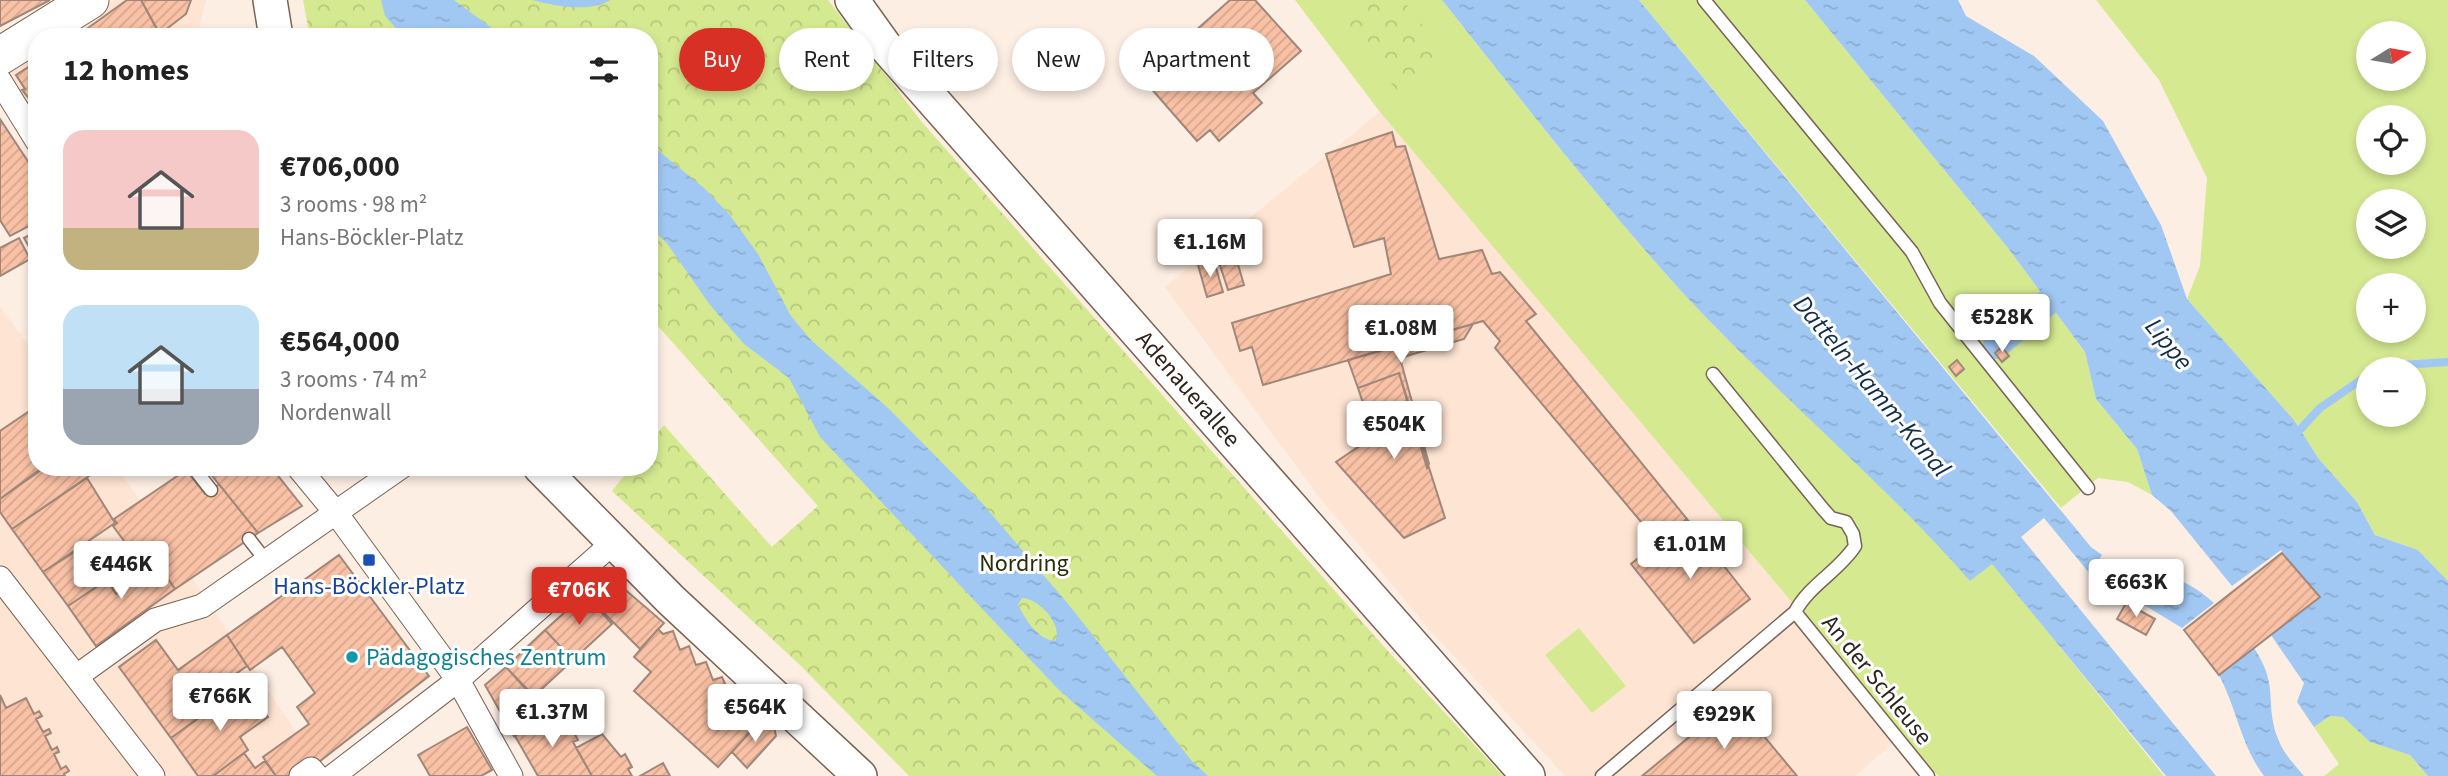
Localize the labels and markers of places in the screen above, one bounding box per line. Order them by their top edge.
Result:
pin: €1.16M [1153,219,1267,279]
pin: €528K [1953,294,2051,354]
pin: €1.08M [1344,306,1458,365]
pin: €504K [1345,402,1443,461]
pin: €1.01M [1633,522,1747,581]
pin: €446K [72,542,170,601]
marker: Hans-Böckler-Platz [361,552,377,568]
pin: €663K [2087,560,2185,619]
pin: €706K [530,568,628,627]
place label: Hans-Böckler-Platz [273,569,465,604]
place label: Pädagogisches Zentrum [366,640,607,675]
marker: Pädagogisches Zentrum [344,649,360,665]
pin: €766K [171,674,269,733]
pin: €564K [706,684,804,744]
pin: €1.37M [495,690,609,749]
pin: €929K [1675,692,1773,751]

